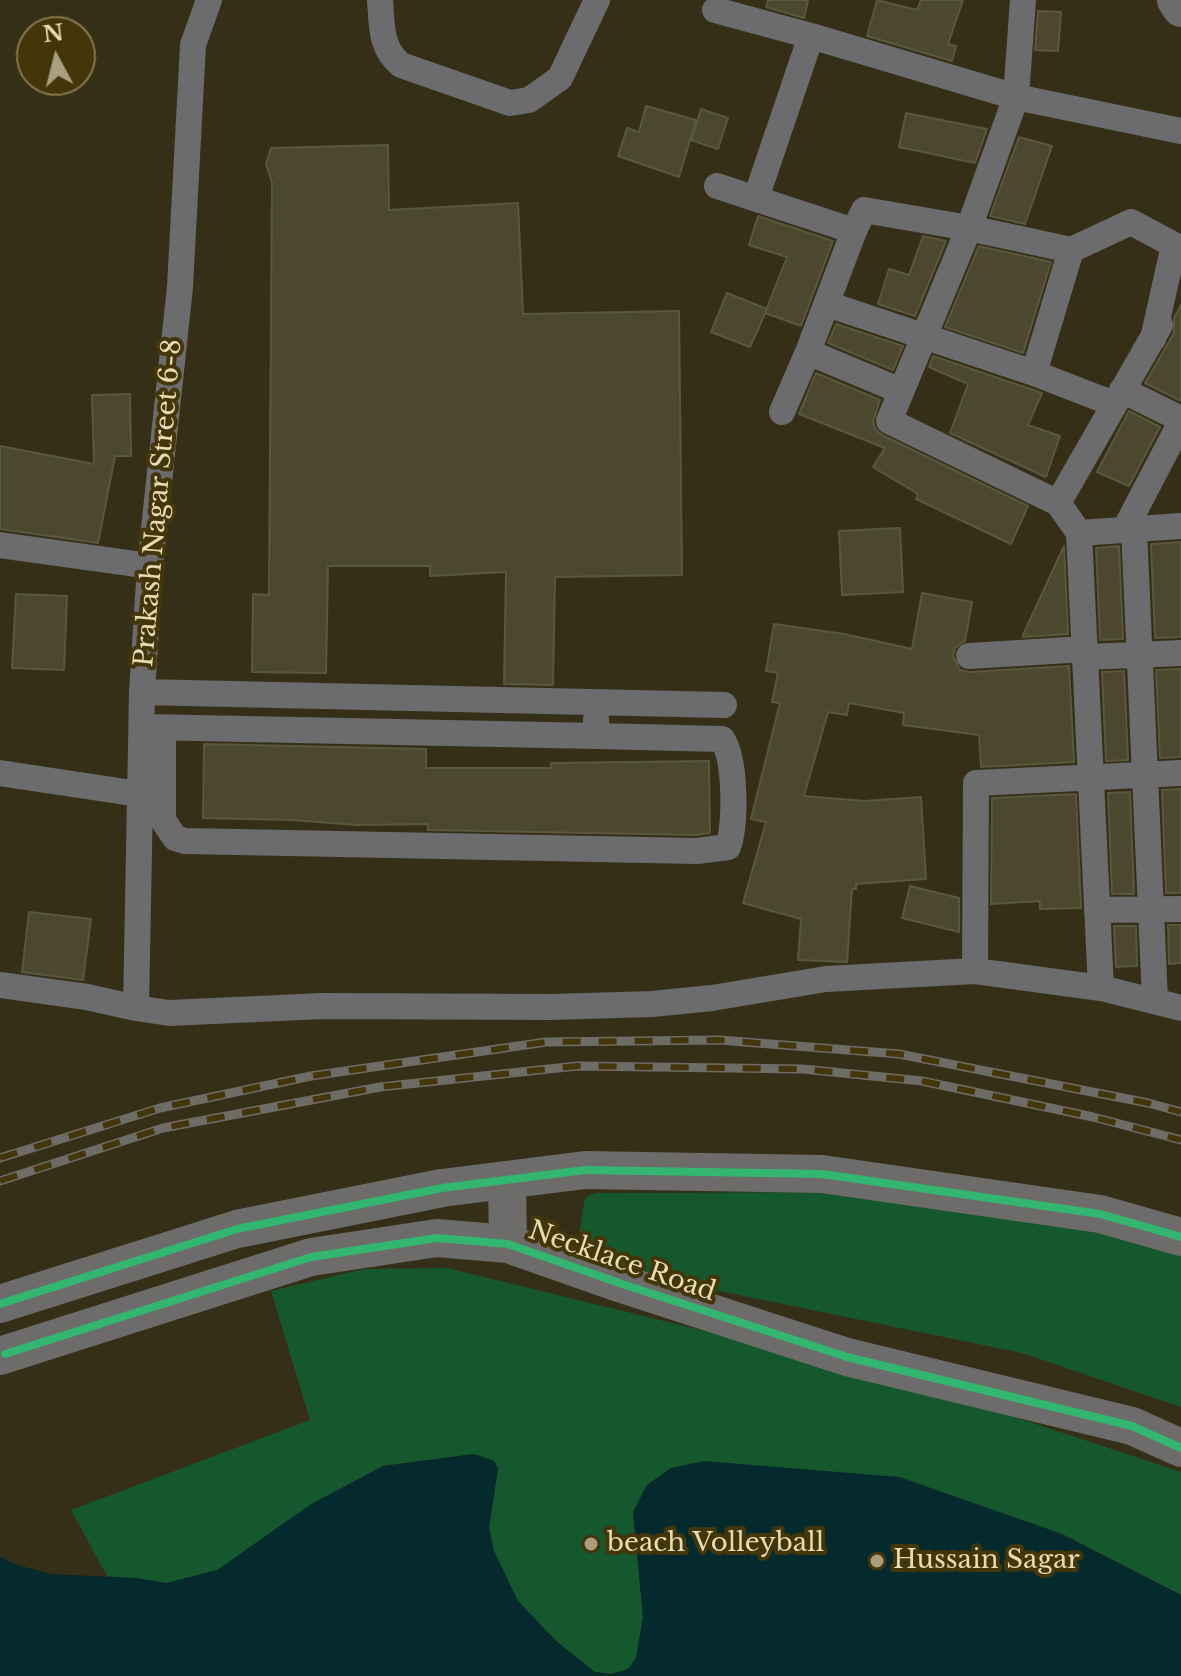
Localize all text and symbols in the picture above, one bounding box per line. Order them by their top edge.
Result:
north arrow [16,16,96,96]
text: N [41,19,65,48]
street label: Prakash Nagar Street 6-8 [129,338,189,668]
street label: Necklace Road [524,1215,720,1309]
place label: beach Volleyball [607,1528,824,1560]
marker: beach Volleyball [582,1535,600,1553]
place label: Hussain Sagar [893,1545,1080,1577]
marker: Hussain Sagar [868,1552,886,1570]

